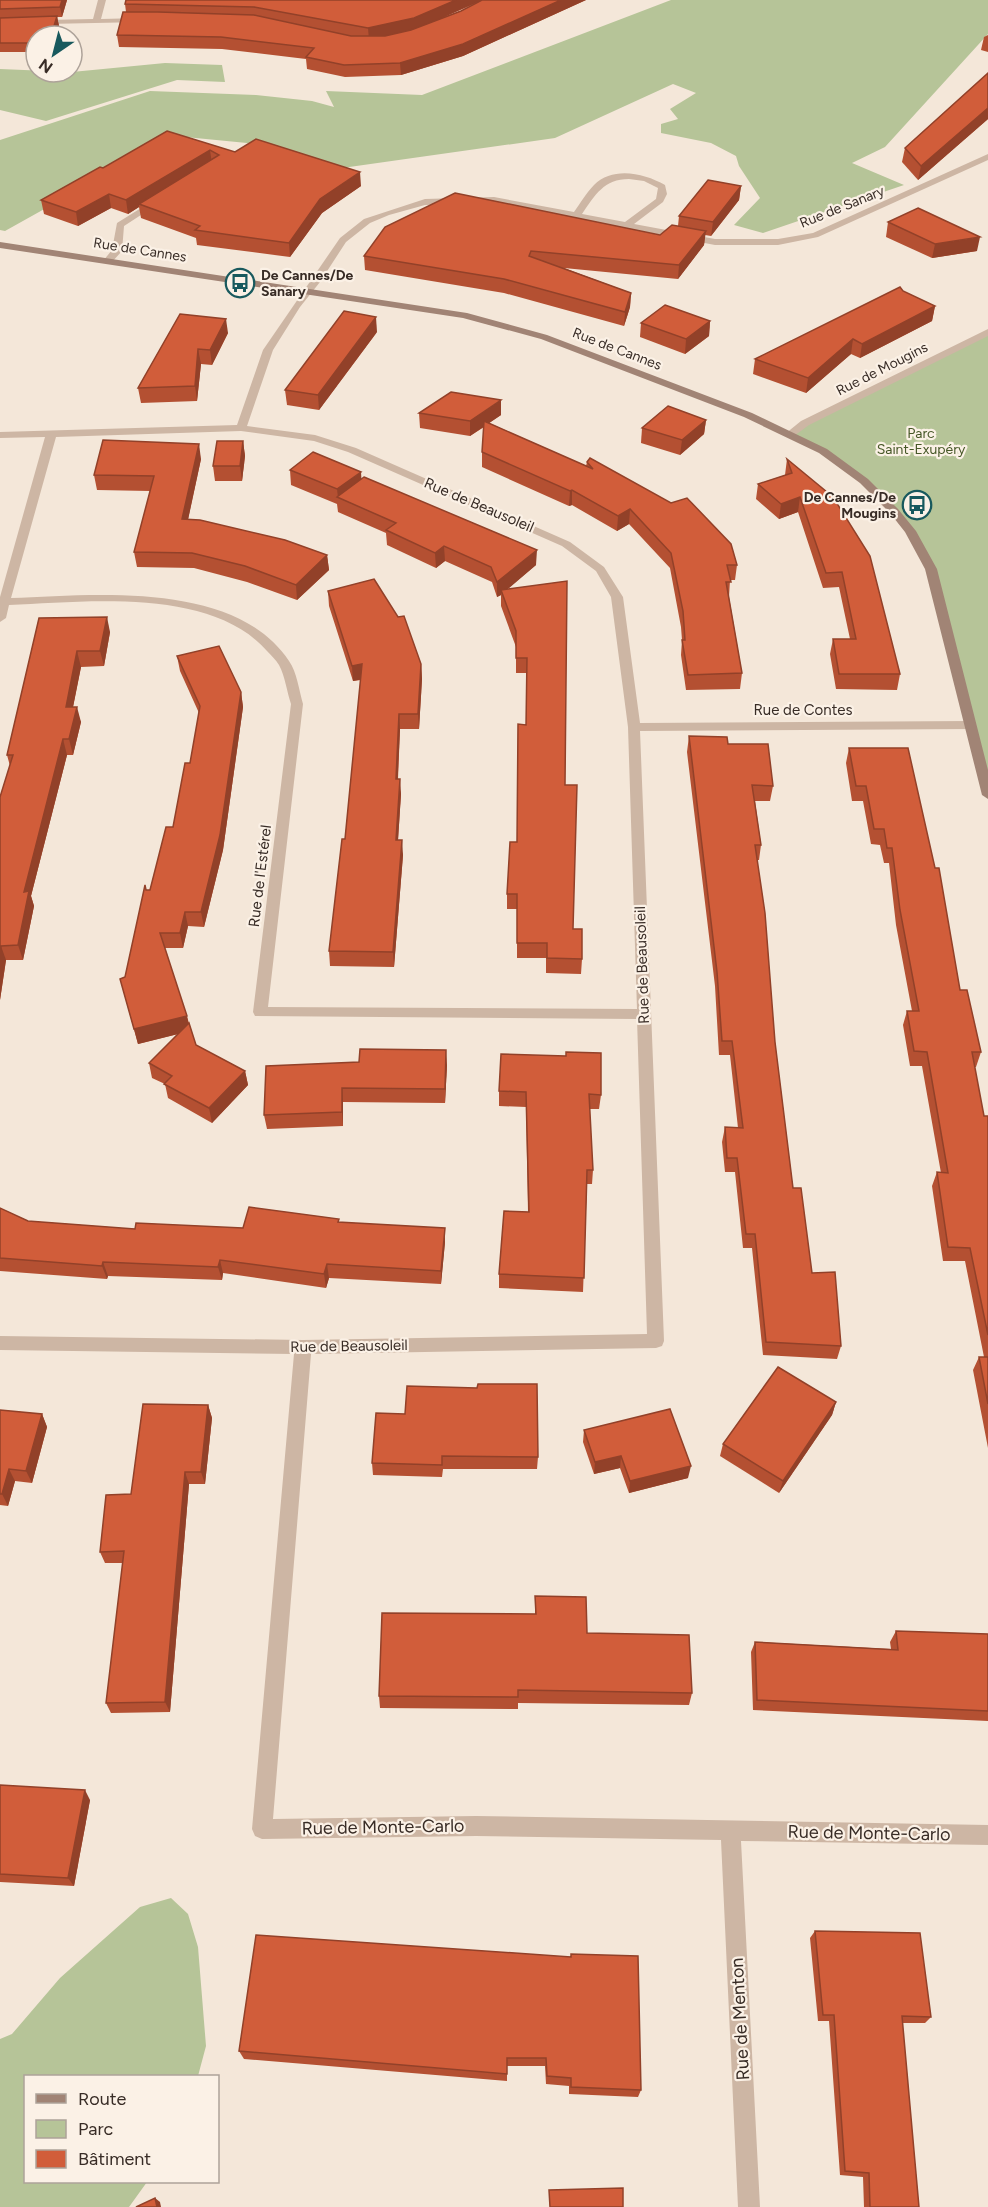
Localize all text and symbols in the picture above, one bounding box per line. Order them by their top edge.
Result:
north arrow [24,24,84,84]
text: N [35,55,56,77]
street label: Rue de Sanary [797,182,887,232]
street label: Rue de Cannes [92,234,188,266]
bus stop icon: De Cannes/De Sanary [224,267,256,299]
place label: De Cannes/De Sanary [261,267,354,300]
street label: Rue de Cannes [570,324,664,374]
street label: Rue de Mougins [833,339,931,399]
park label: Parc Saint-Exupéry [877,425,966,458]
street label: Rue de Beausoleil [421,474,537,536]
place label: De Cannes/De Mougins [804,489,896,522]
bus stop icon: De Cannes/De Mougins [901,489,933,521]
street label: Rue de Contes [753,701,853,719]
street label: Rue de l'Estérel [245,824,275,928]
street label: Rue de Beausoleil [631,906,653,1024]
street label: Rue de Beausoleil [290,1336,408,1356]
street label: Rue de Monte-Carlo [301,1815,465,1839]
street label: Rue de Monte-Carlo [787,1821,951,1845]
street label: Rue de Menton [726,1957,754,2081]
legend [24,2075,219,2183]
text: Route [78,2088,127,2110]
text: Parc [78,2118,114,2140]
text: Bâtiment [78,2148,151,2170]

